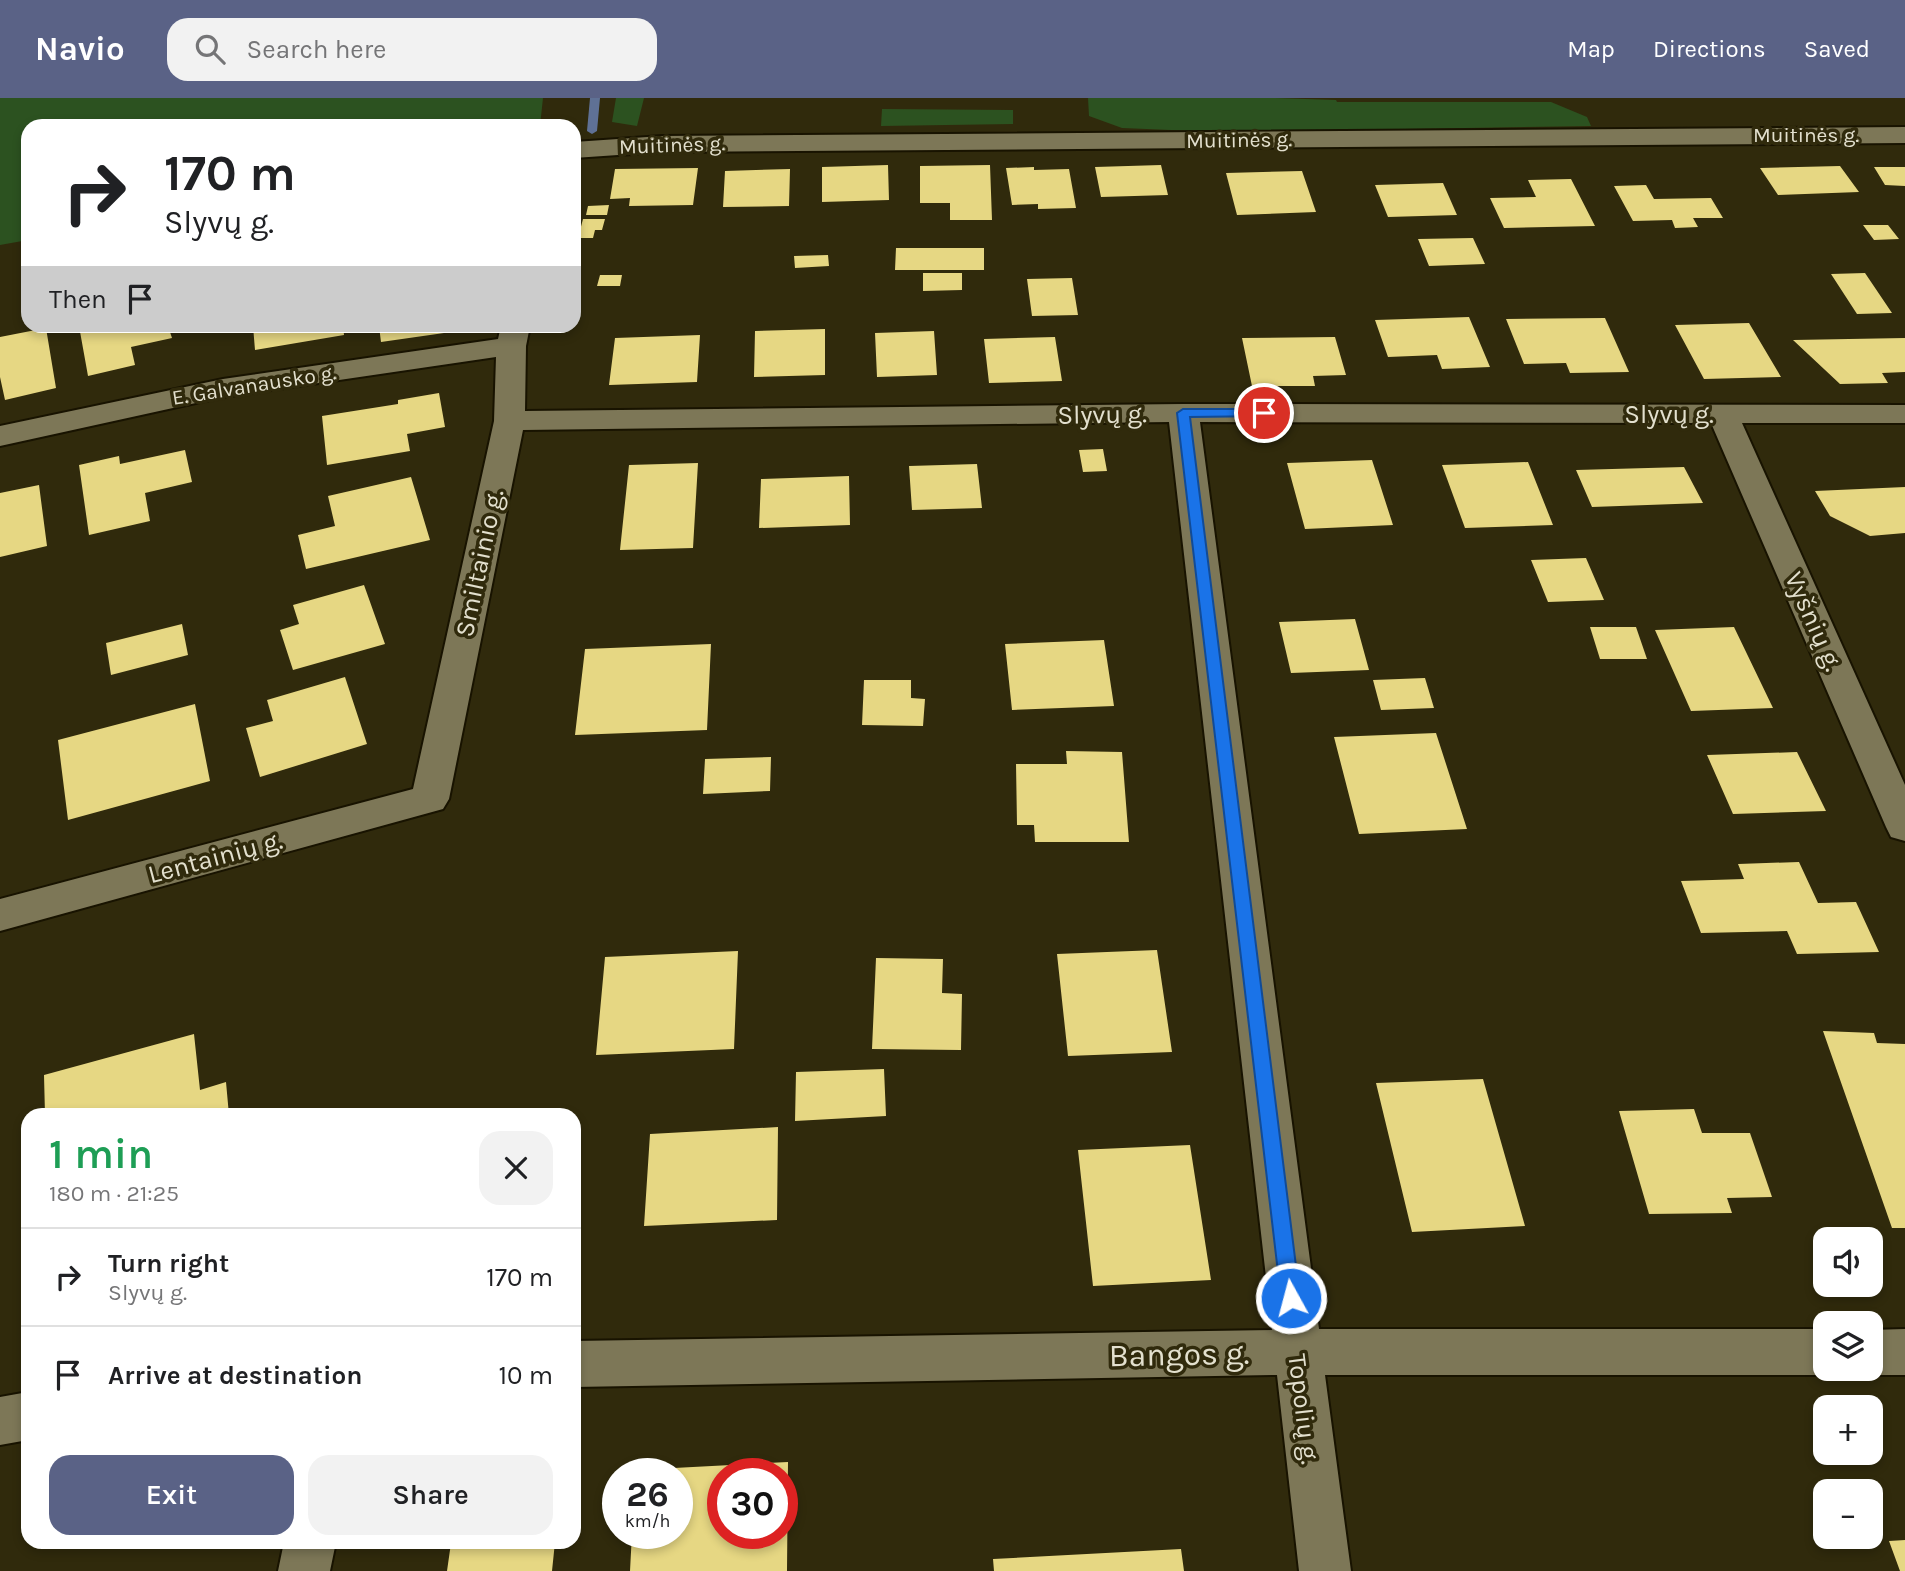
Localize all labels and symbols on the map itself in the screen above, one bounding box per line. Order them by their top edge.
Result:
street label: Muitinės g. [1753,123,1859,147]
street label: Muitinės g. [1186,127,1292,153]
street label: Muitinės g. [619,131,726,159]
street label: E. Galvanausko g. [170,360,338,410]
pin [1234,383,1294,443]
street label: Slyvų g. [1057,398,1147,431]
street label: Slyvų g. [1624,399,1714,430]
street label: Smiltainio g. [449,486,510,640]
street label: Vyšnių g. [1778,567,1849,676]
street label: Lentainių g. [145,825,286,890]
position arrow [1254,1261,1328,1335]
street label: Bangos g. [1108,1335,1250,1374]
street label: Topolių g. [1281,1352,1326,1466]
speed limit sign: 30 [707,1458,798,1549]

